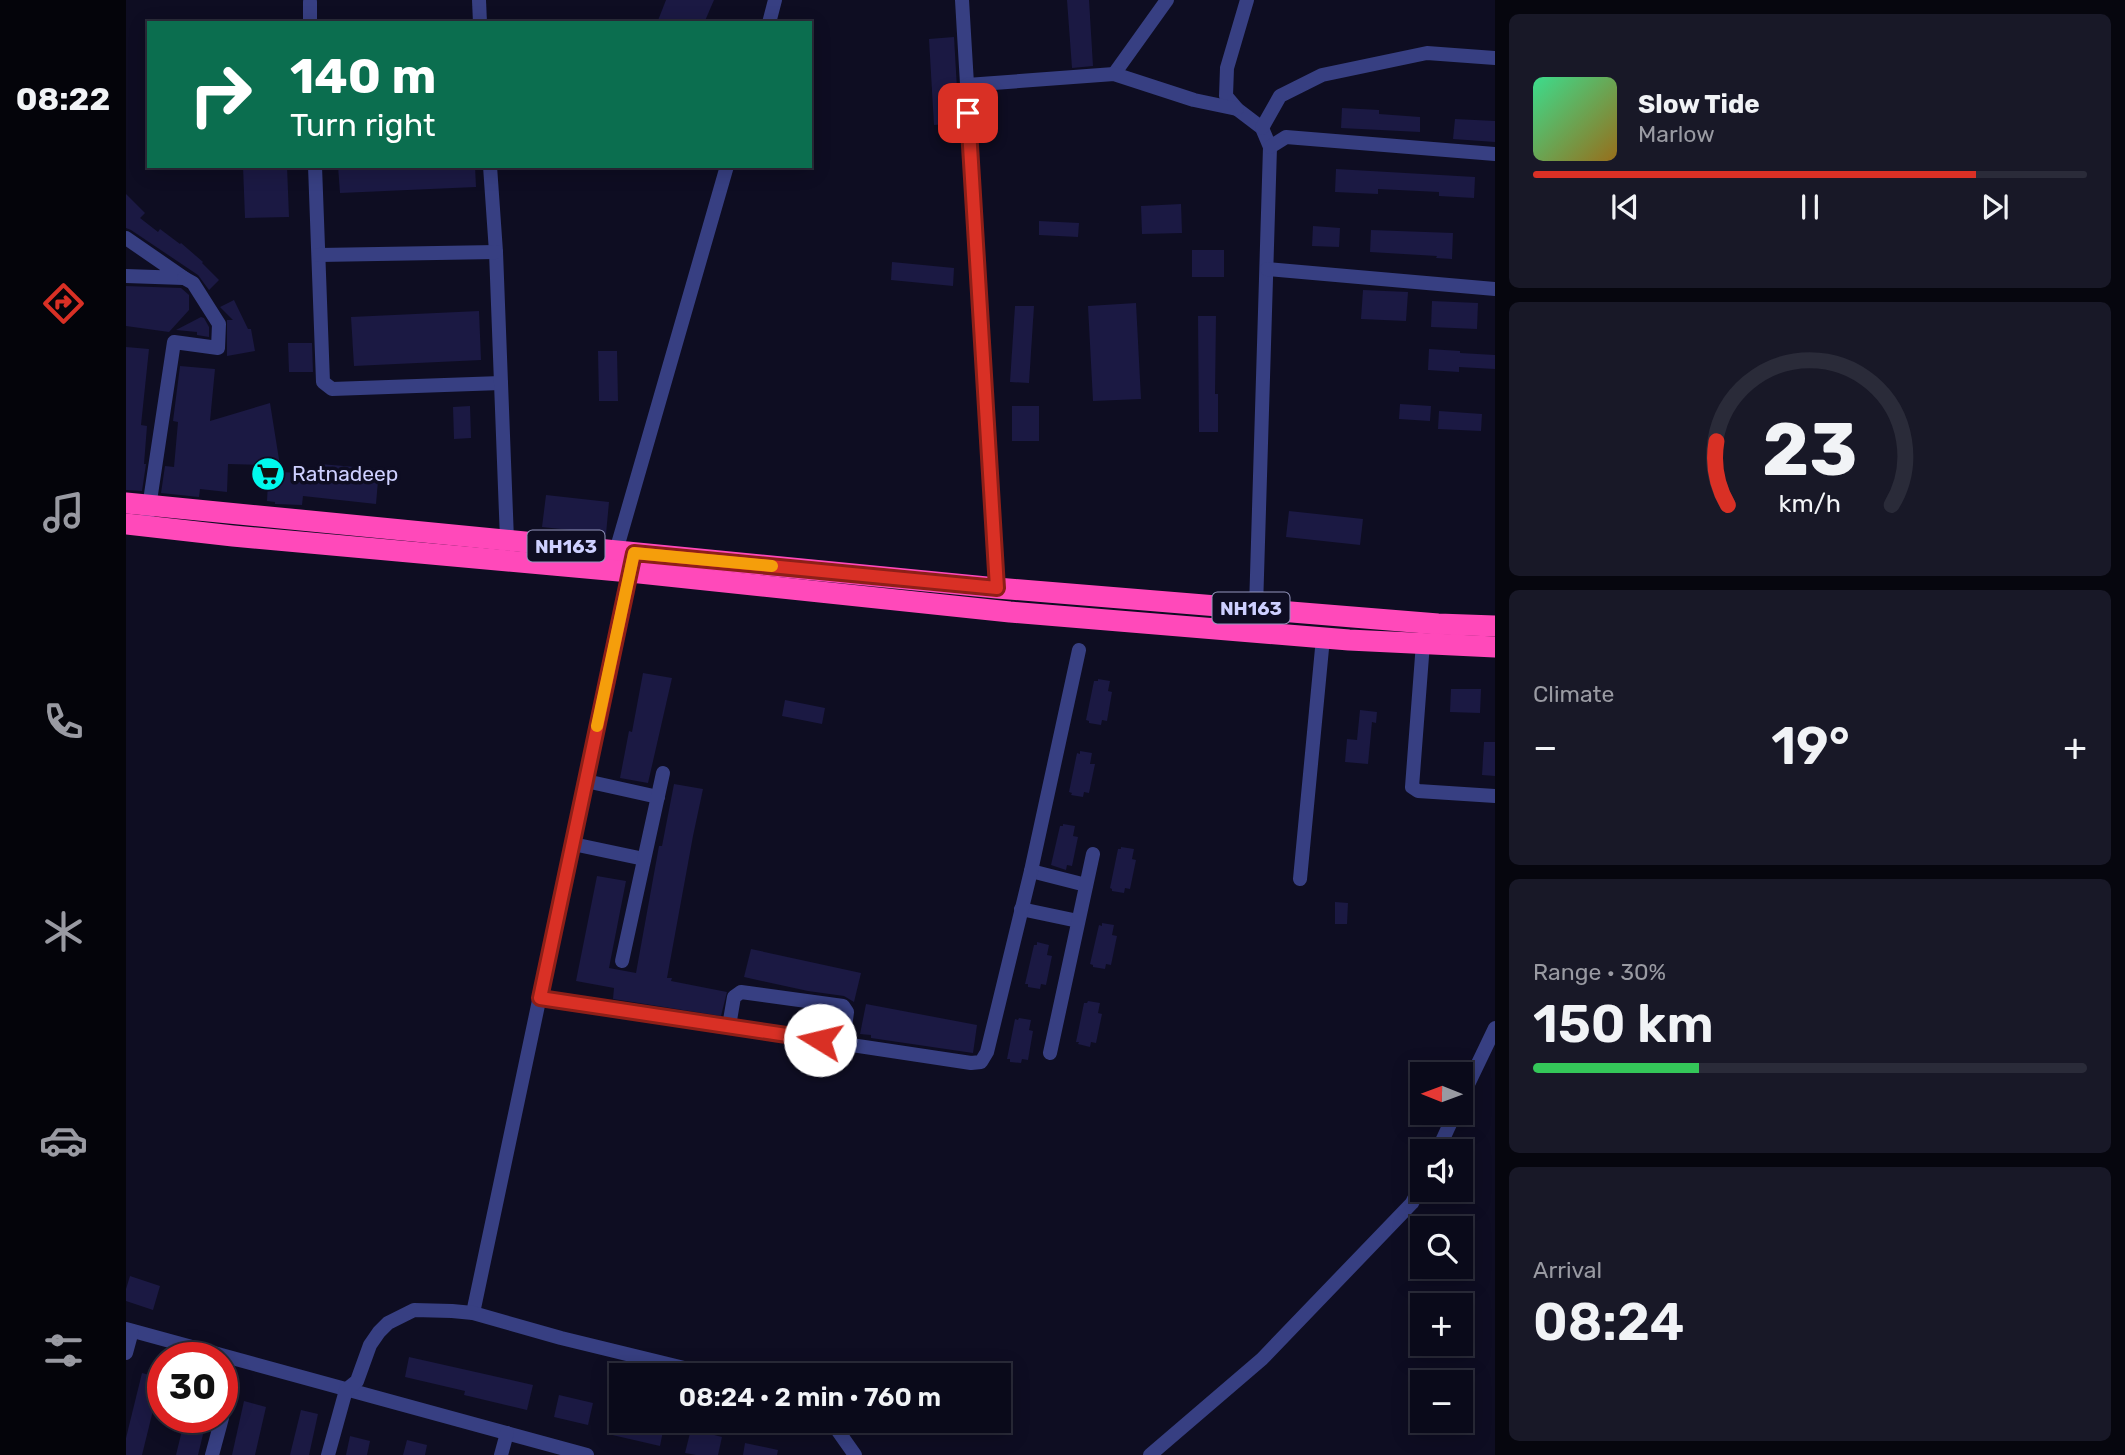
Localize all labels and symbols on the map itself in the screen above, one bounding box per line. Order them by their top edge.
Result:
pin [938,83,998,143]
supermarket icon: Ratnadeep [249,455,287,493]
place label: Ratnadeep [292,461,398,486]
road number: NH163 [528,530,604,562]
road number: NH163 [1212,593,1290,624]
position arrow [783,1003,857,1077]
north arrow [1410,1062,1474,1125]
speed limit sign: 30 [147,1342,238,1433]

